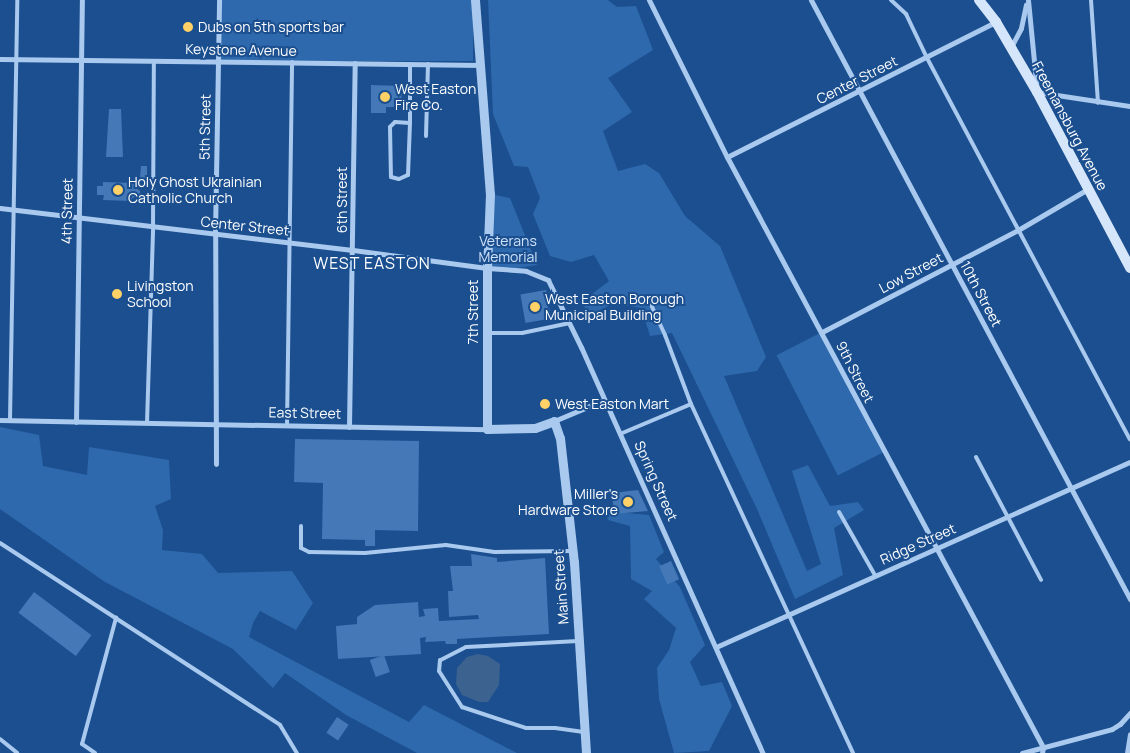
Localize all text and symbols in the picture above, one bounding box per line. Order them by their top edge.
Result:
place label: Dubs on 5th sports bar [198,19,344,35]
marker: Dubs on 5th sports bar [182,21,194,33]
street label: Keystone Avenue [185,41,297,59]
street label: Center Street [814,52,900,108]
street label: Freemansburg Avenue [1029,59,1111,193]
place label: West Easton Fire Co. [395,81,476,114]
marker: West Easton Fire Co. [379,91,391,103]
street label: 5th Street [196,94,214,160]
street label: 6th Street [334,167,350,233]
place label: Holy Ghost Ukrainian Catholic Church [128,174,262,206]
street label: 4th Street [58,178,76,244]
marker: Holy Ghost Ukrainian Catholic Church [112,184,124,196]
street label: Center Street [200,213,290,239]
park label: Veterans Memorial [478,233,538,266]
street label: Low Street [876,249,946,297]
district label: WEST EASTON [312,253,432,273]
street label: 10th Street [957,258,1005,330]
place label: Livingston School [127,278,194,310]
street label: 7th Street [465,280,481,344]
marker: Livingston School [111,288,123,300]
place label: West Easton Borough Municipal Building [545,291,684,324]
marker: West Easton Borough Municipal Building [529,301,541,313]
street label: 9th Street [832,339,878,405]
place label: West Easton Mart [555,396,669,412]
marker: West Easton Mart [539,398,551,410]
street label: East Street [269,404,341,422]
street label: Spring Street [631,438,681,524]
place label: Miller's Hardware Store [518,486,618,518]
marker: Miller's Hardware Store [622,496,634,508]
street label: Ridge Street [878,520,958,568]
street label: Main Street [550,549,572,625]

